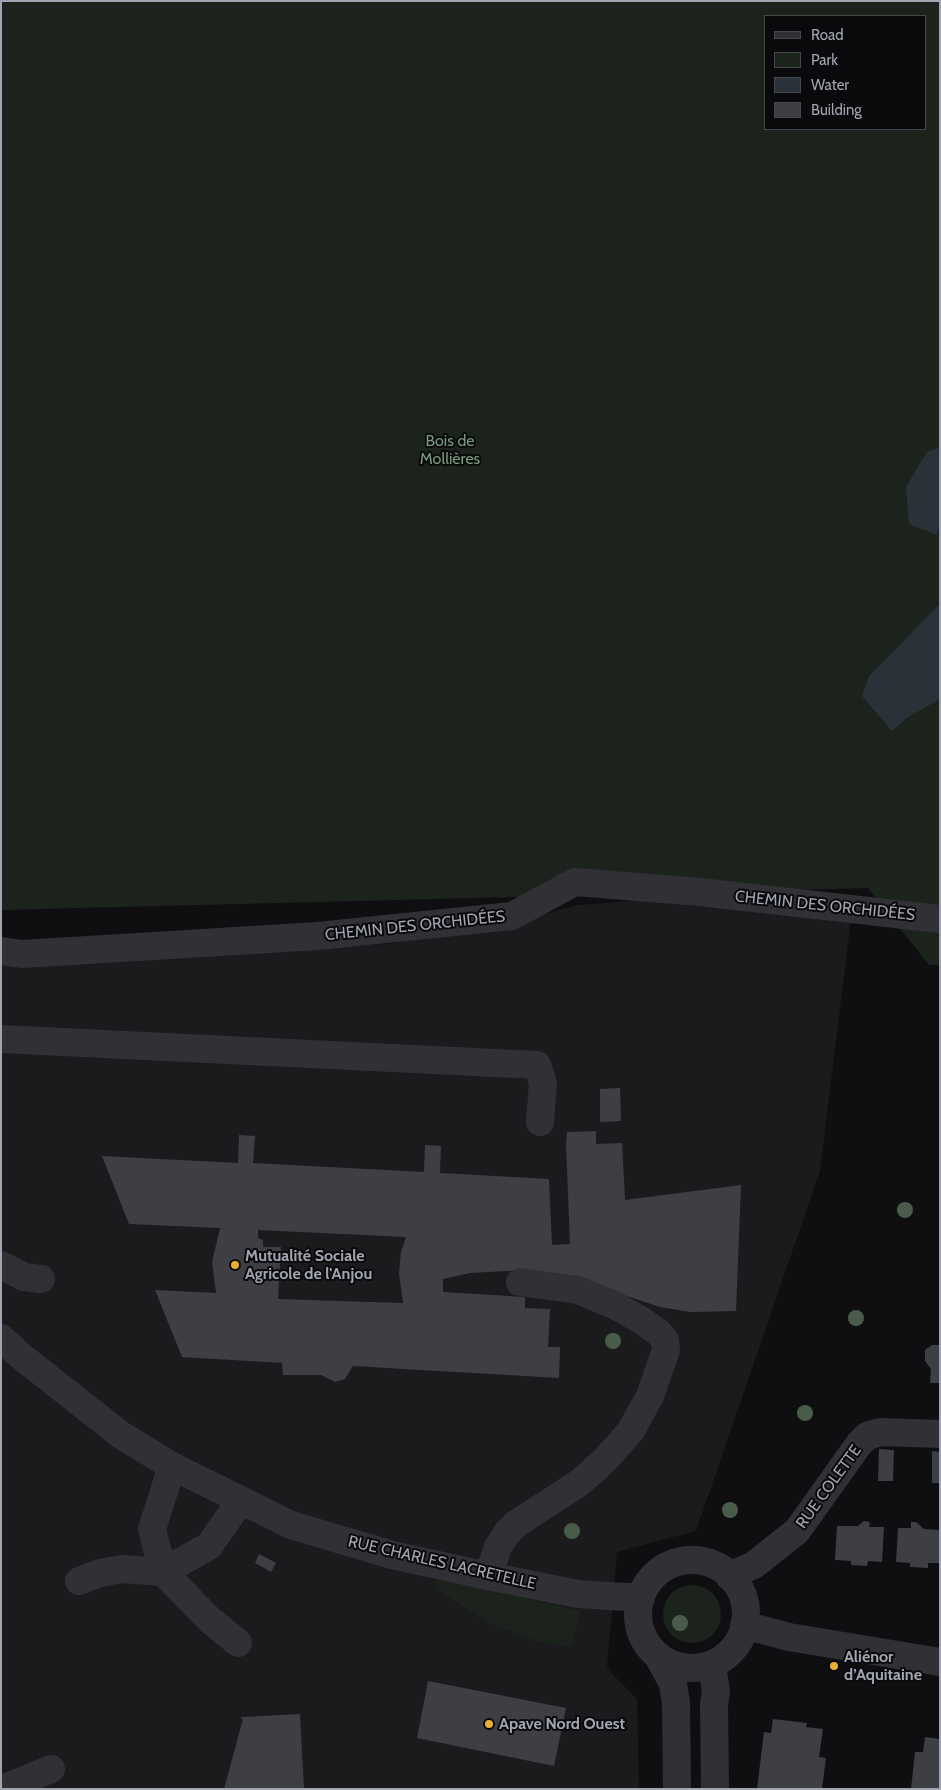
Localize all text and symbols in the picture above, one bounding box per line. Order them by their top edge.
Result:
legend [764,15,926,130]
text: Road [811,26,844,44]
text: Park [811,51,838,69]
text: Water [811,76,849,94]
text: Building [811,101,862,119]
park label: Bois de Mollières [420,431,480,469]
street label: CHEMIN DES ORCHIDÉES [734,887,916,925]
street label: CHEMIN DES ORCHIDÉES [324,907,506,945]
place label: Mutualité Sociale Agricole de l'Anjou [245,1246,372,1284]
marker: Mutualité Sociale Agricole de l'Anjou [229,1259,241,1271]
street label: RUE COLETTE [792,1442,866,1532]
street label: RUE CHARLES LACRETELLE [346,1532,538,1594]
place label: Aliénor d’Aquitaine [844,1647,922,1685]
marker: Aliénor d’Aquitaine [828,1660,840,1672]
place label: Apave Nord Ouest [499,1714,625,1734]
marker: Apave Nord Ouest [483,1718,495,1730]

